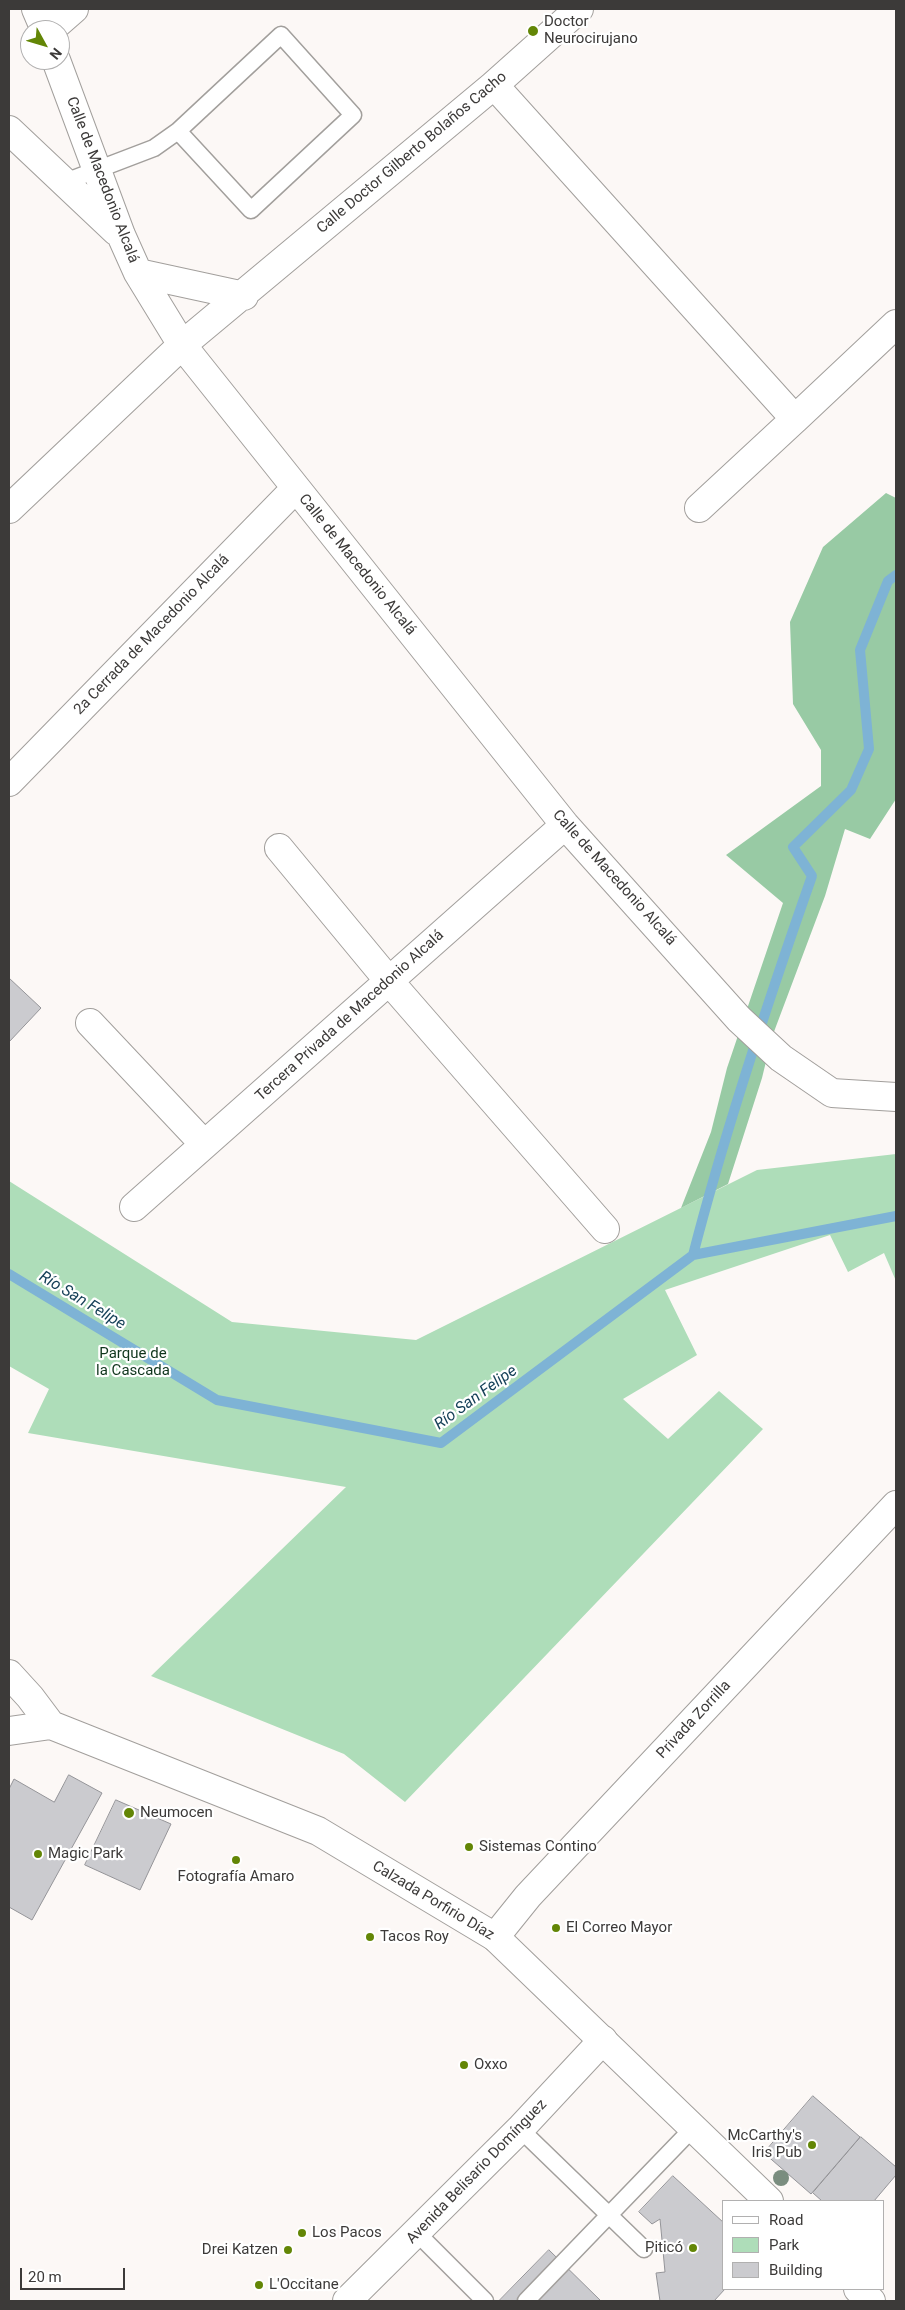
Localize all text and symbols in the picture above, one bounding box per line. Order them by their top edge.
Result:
place label: Doctor Neurocirujano [544,13,638,48]
north arrow [20,20,70,70]
marker: Doctor Neurocirujano [526,24,540,38]
text: N [47,45,65,63]
street label: Calle Doctor Gilberto Bolaños Cacho [313,68,511,238]
street label: Calle de Macedonio Alcalá [62,94,142,266]
street label: Calle de Macedonio Alcalá [294,491,420,639]
street label: 2a Cerrada de Macedonio Alcalá [70,551,234,719]
street label: Calle de Macedonio Alcalá [548,806,680,950]
street label: Tercera Privada de Macedonio Alcalá [252,927,448,1105]
water label: Río San Felipe [35,1268,129,1334]
park label: Parque de la Cascada [96,1345,170,1380]
water label: Río San Felipe [431,1362,521,1434]
street label: Privada Zorrilla [653,1677,735,1763]
place label: Neumocen [140,1804,213,1822]
marker: Neumocen [122,1806,136,1820]
place label: Sistemas Contino [479,1838,597,1856]
marker: Sistemas Contino [463,1841,475,1853]
place label: Magic Park [48,1845,123,1863]
marker: Magic Park [32,1848,44,1860]
marker: Fotografía Amaro [230,1854,242,1866]
street label: Calzada Porfirio Díaz [369,1857,497,1945]
place label: Fotografía Amaro [178,1868,294,1886]
place label: El Correo Mayor [566,1919,672,1937]
marker: El Correo Mayor [550,1922,562,1934]
place label: Tacos Roy [380,1928,449,1946]
marker: Tacos Roy [364,1931,376,1943]
place label: Oxxo [474,2056,508,2074]
marker: Oxxo [458,2059,470,2071]
street label: Avenida Belisario Domínguez [403,2096,551,2248]
place label: McCarthy's Iris Pub [728,2127,802,2162]
marker: McCarthy's Iris Pub [806,2139,818,2151]
legend [722,2200,885,2290]
text: Road [769,2211,803,2229]
place label: Los Pacos [312,2224,382,2242]
marker: Los Pacos [296,2227,308,2239]
text: Park [769,2236,799,2254]
place label: Piticó [645,2239,683,2257]
place label: Drei Katzen [202,2241,278,2259]
marker: Piticó [687,2242,699,2254]
marker: Drei Katzen [282,2244,294,2256]
scale bar [22,2258,128,2290]
text: Building [769,2261,823,2279]
text: 20 m [28,2268,62,2286]
place label: L'Occitane [269,2276,339,2294]
marker: L'Occitane [253,2279,265,2291]

